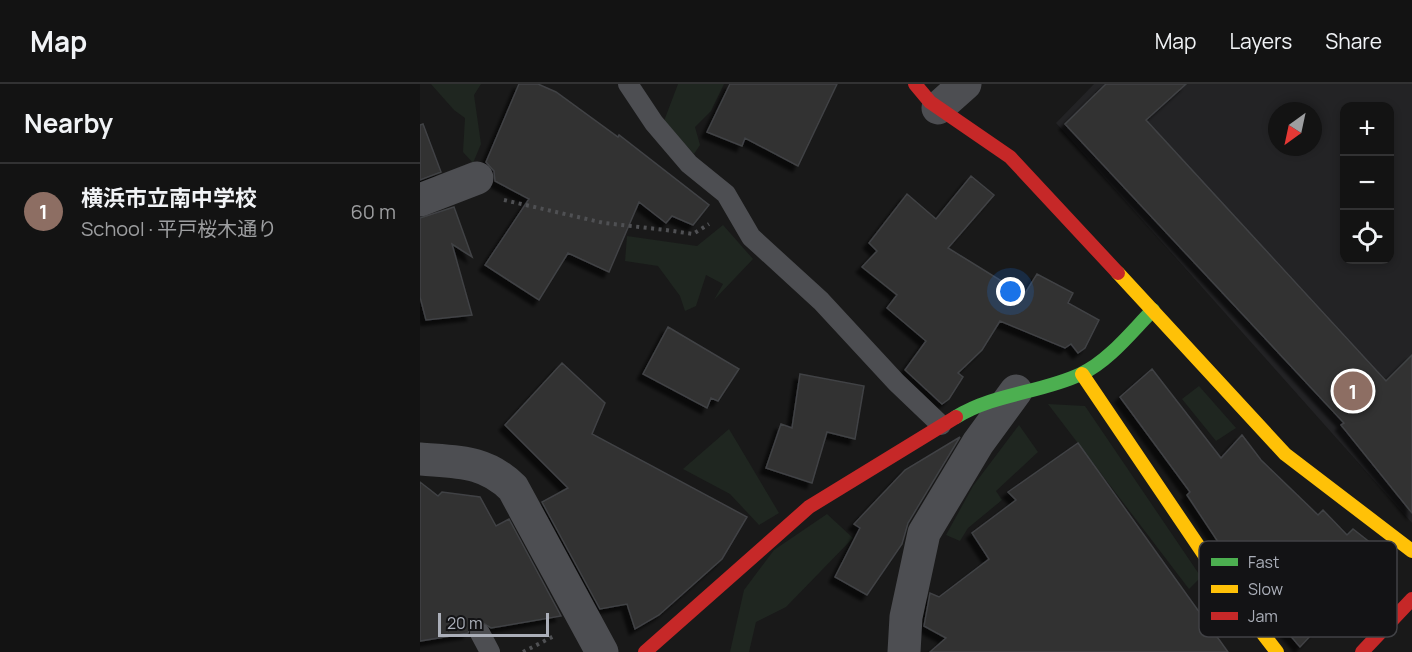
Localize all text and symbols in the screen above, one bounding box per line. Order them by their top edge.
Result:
text: Map [30,22,87,60]
text: Map [1155,27,1196,55]
text: Layers [1229,27,1292,55]
text: Share [1325,27,1382,55]
north arrow [1268,102,1322,156]
map controls [1340,102,1394,264]
button: + [1340,102,1394,156]
text: Nearby [24,105,113,141]
button: − [1340,156,1394,210]
text: 横浜市立南中学校 [81,183,257,213]
text: 1 [39,198,48,225]
text: 60 m [350,198,396,225]
button: locate [1340,210,1394,264]
text: School · 平戸桜木通り [81,215,277,242]
your location [996,277,1025,306]
pin: 1 [1334,368,1372,414]
legend [1199,541,1397,637]
text: Fast [1248,551,1279,573]
text: Slow [1248,578,1283,600]
text: Jam [1248,605,1278,627]
scale bar [438,610,549,638]
text: 20 m [447,612,483,634]

